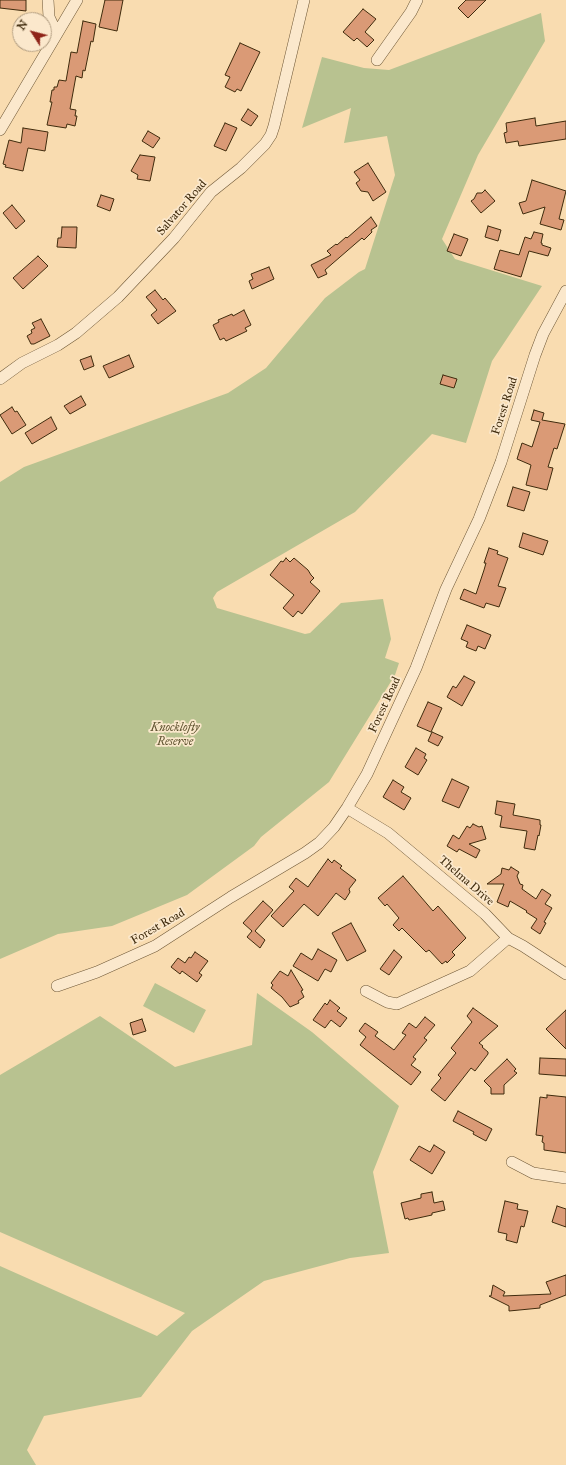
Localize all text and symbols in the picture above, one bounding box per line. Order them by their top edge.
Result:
north arrow [12,12,52,52]
text: N [15,18,31,33]
street label: Salvator Road [154,177,210,239]
street label: Forest Road [489,375,521,437]
street label: Forest Road [366,675,404,735]
park label: Knocklofty Reserve [150,721,200,749]
street label: Thelma Drive [435,853,497,909]
street label: Forest Road [128,906,188,948]

